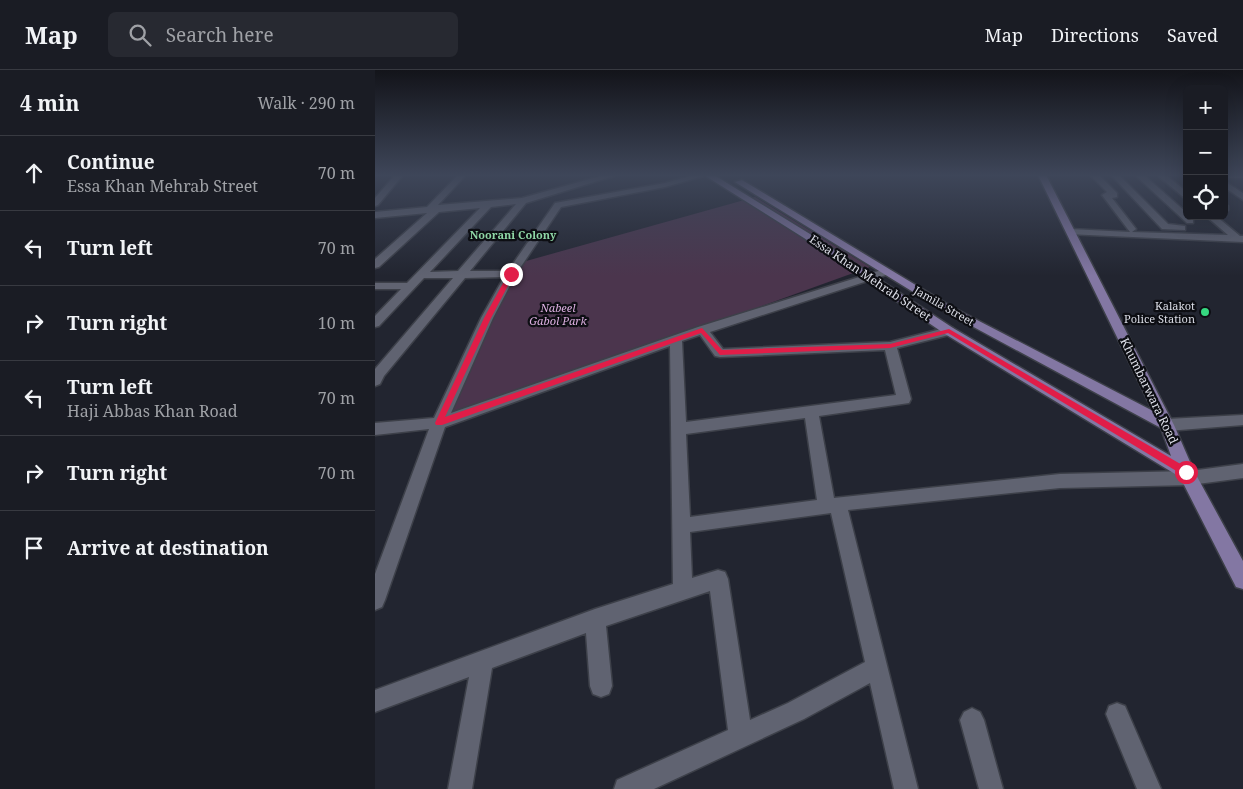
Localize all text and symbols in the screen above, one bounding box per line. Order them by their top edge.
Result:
search box [108,12,458,57]
text: Map [25,18,78,51]
icon: search [126,21,154,49]
text: Search here [166,22,274,48]
text: Map [985,23,1023,47]
text: Directions [1051,23,1139,47]
text: Saved [1167,23,1218,47]
map controls [1183,85,1228,220]
button: + [1183,85,1228,130]
text: 4 min [20,89,79,117]
text: Walk · 290 m [258,92,355,114]
button: − [1183,130,1228,175]
text: Continue [67,149,155,175]
icon: ahead [20,159,48,187]
text: 70 m [318,162,355,184]
text: Essa Khan Mehrab Street [67,175,258,197]
button: locate [1183,175,1228,220]
district label: Noorani Colony [470,227,557,242]
street label: Essa Khan Mehrab Street [806,230,934,325]
icon: left [20,234,48,262]
text: Turn left [67,235,153,261]
text: 70 m [318,237,355,259]
route end [500,263,523,286]
street label: Jamila Street [911,282,977,329]
place label: Kalakot Police Station [1124,298,1195,326]
park label: Nabeel Gabol Park [529,300,587,328]
marker: Kalakot Police Station [1199,306,1211,318]
icon: right [20,309,48,337]
text: Turn right [67,310,167,336]
text: 10 m [318,312,355,334]
street label: Khumbarwara Road [1116,335,1183,447]
text: Turn left [67,374,153,400]
icon: left [20,384,48,412]
text: 70 m [318,387,355,409]
text: Haji Abbas Khan Road [67,400,238,422]
icon: right [20,459,48,487]
text: Turn right [67,460,167,486]
route start [1175,461,1198,484]
text: 70 m [318,462,355,484]
icon: arrive [20,534,48,562]
text: Arrive at destination [67,535,269,561]

